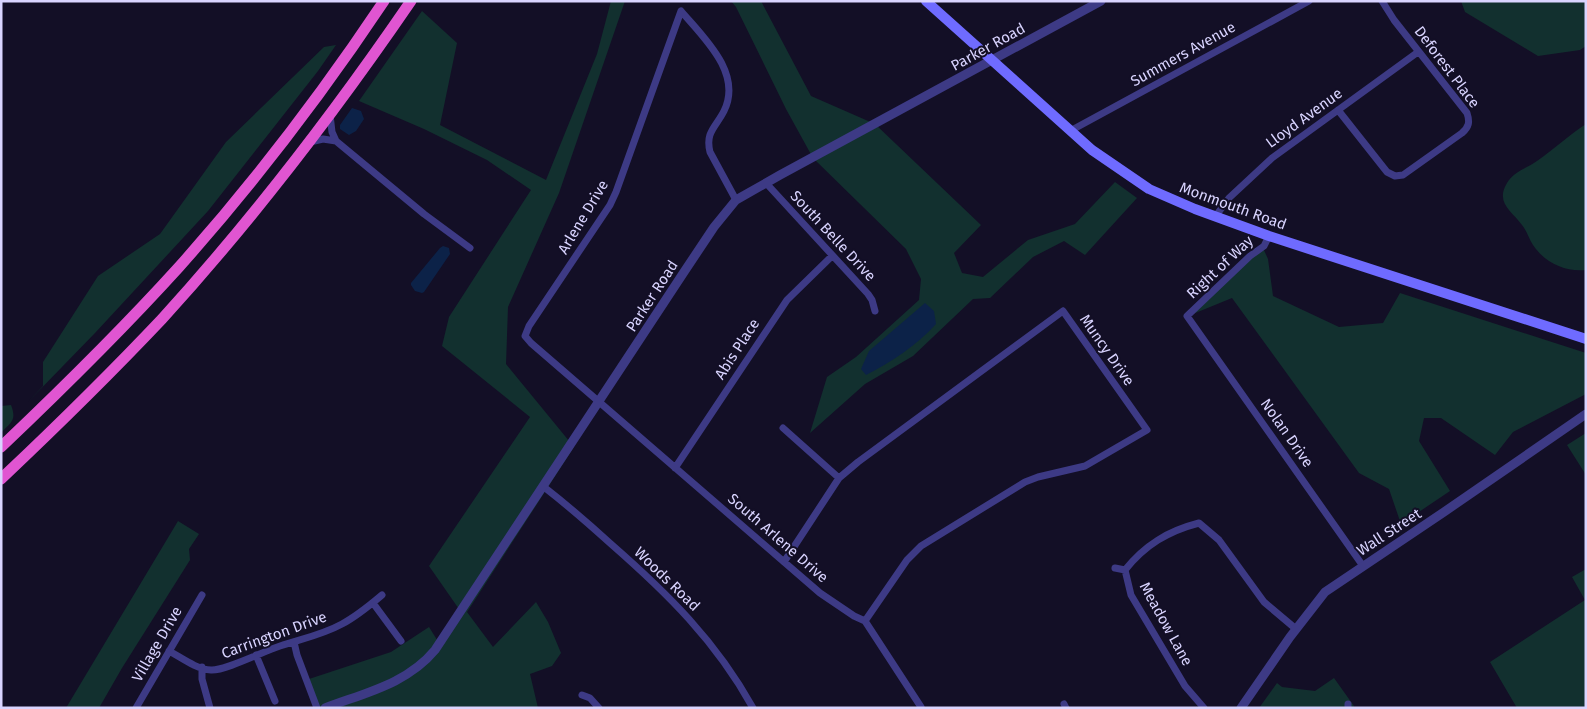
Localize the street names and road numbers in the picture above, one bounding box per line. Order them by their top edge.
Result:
street label: Summers Avenue [1127,18,1239,90]
street label: Parker Road [948,19,1028,75]
street label: Deforest Place [1410,23,1484,111]
street label: Lloyd Avenue [1262,84,1346,152]
street label: Arlene Drive [554,177,612,257]
street label: Monmouth Road [1177,178,1289,234]
street label: South Belle Drive [786,187,880,285]
street label: Right of Way [1183,231,1257,302]
street label: Parker Road [622,257,682,335]
street label: Muncy Drive [1076,311,1138,389]
street label: Abis Place [711,315,763,383]
street label: Nolan Drive [1257,395,1317,471]
street label: South Arlene Drive [724,490,832,586]
street label: Wall Street [1353,504,1425,560]
street label: Woods Road [630,543,704,615]
street label: Meadow Lane [1136,579,1196,669]
street label: Village Drive [128,603,186,685]
street label: Carrington Drive [219,608,329,662]

